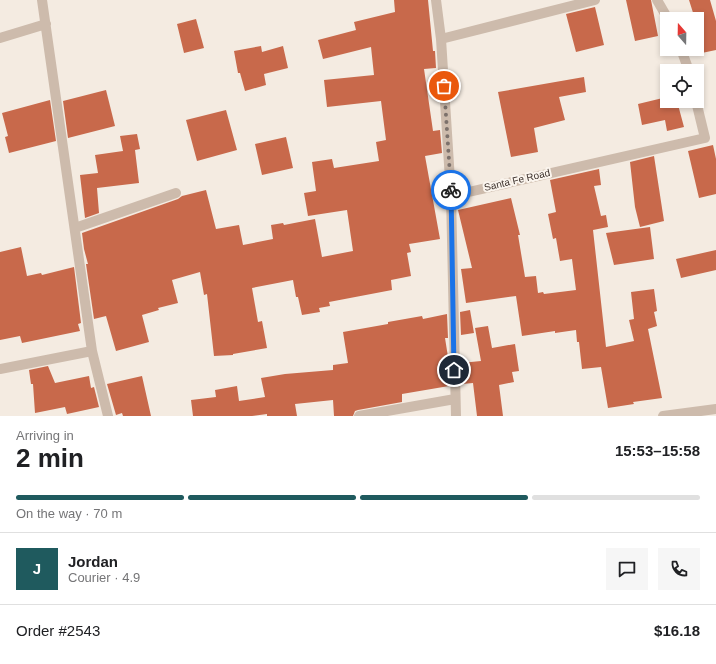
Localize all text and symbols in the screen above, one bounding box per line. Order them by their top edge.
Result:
north arrow [660,12,704,56]
map controls [660,12,704,108]
button: locate [660,64,704,108]
pin [427,69,461,103]
icon: bag [433,75,455,97]
street label: Santa Fe Road [483,167,551,193]
courier [431,170,471,210]
icon: bike [440,179,462,201]
pin [437,353,471,387]
icon: home [443,359,465,381]
text: Arriving in [16,428,74,443]
text: 15:53–15:58 [615,442,700,459]
text: 2 min [16,443,84,473]
text: On the way · 70 m [16,506,122,521]
button: chat [606,548,648,590]
button: phone [658,548,700,590]
text: Jordan [68,553,118,570]
text: J [33,560,41,577]
text: Courier · 4.9 [68,570,140,585]
text: Order #2543 [16,622,100,639]
text: $16.18 [654,622,700,639]

